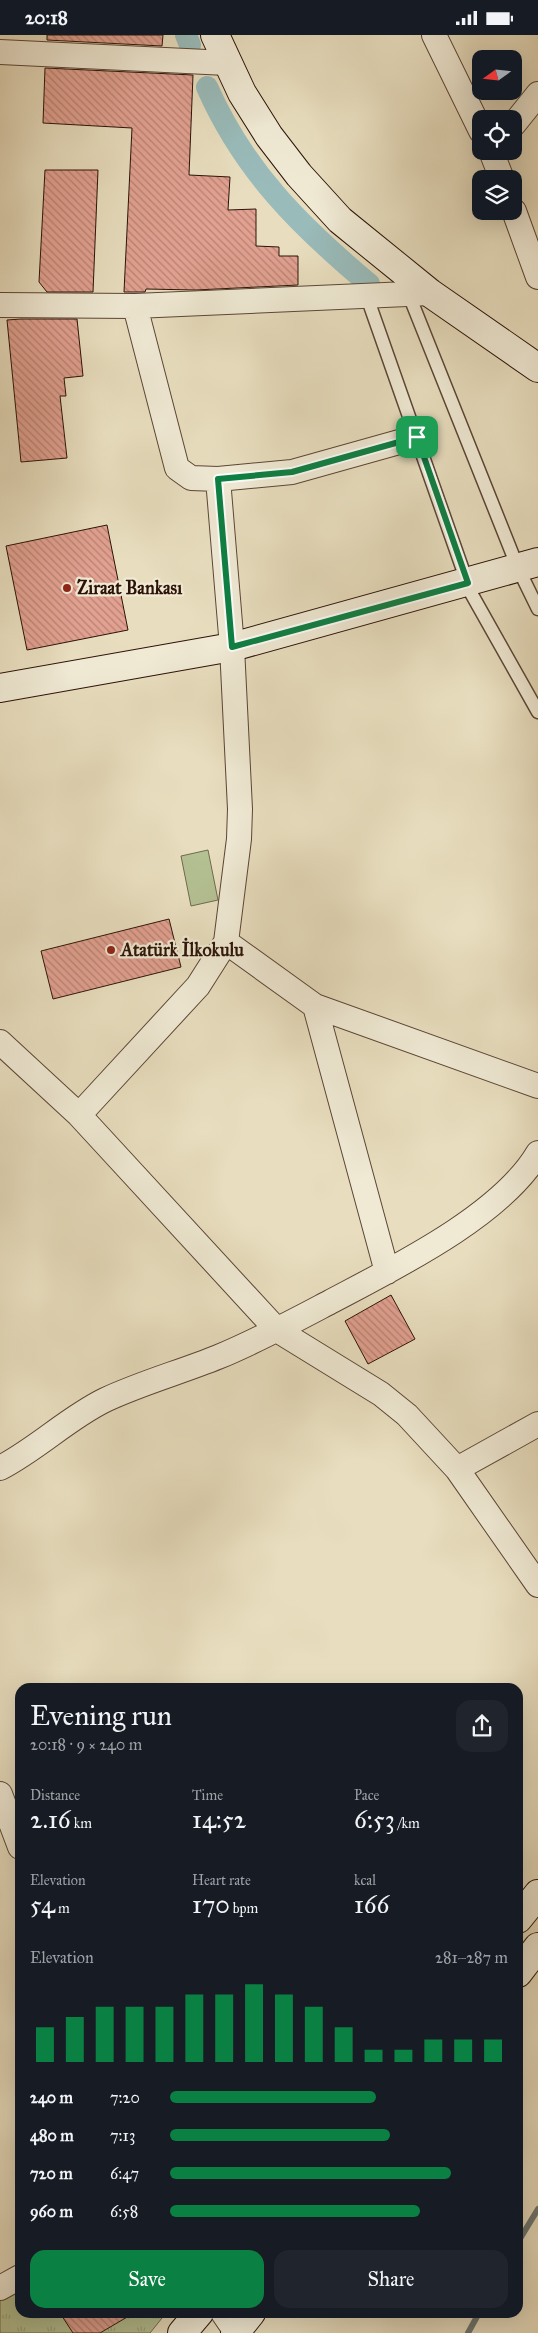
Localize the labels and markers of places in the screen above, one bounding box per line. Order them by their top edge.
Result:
pin [396,416,438,458]
place label: Ziraat Bankası [77,577,183,599]
marker: Ziraat Bankası [61,582,73,594]
place label: Atatürk İlkokulu [120,937,244,961]
marker: Atatürk İlkokulu [105,944,117,956]

